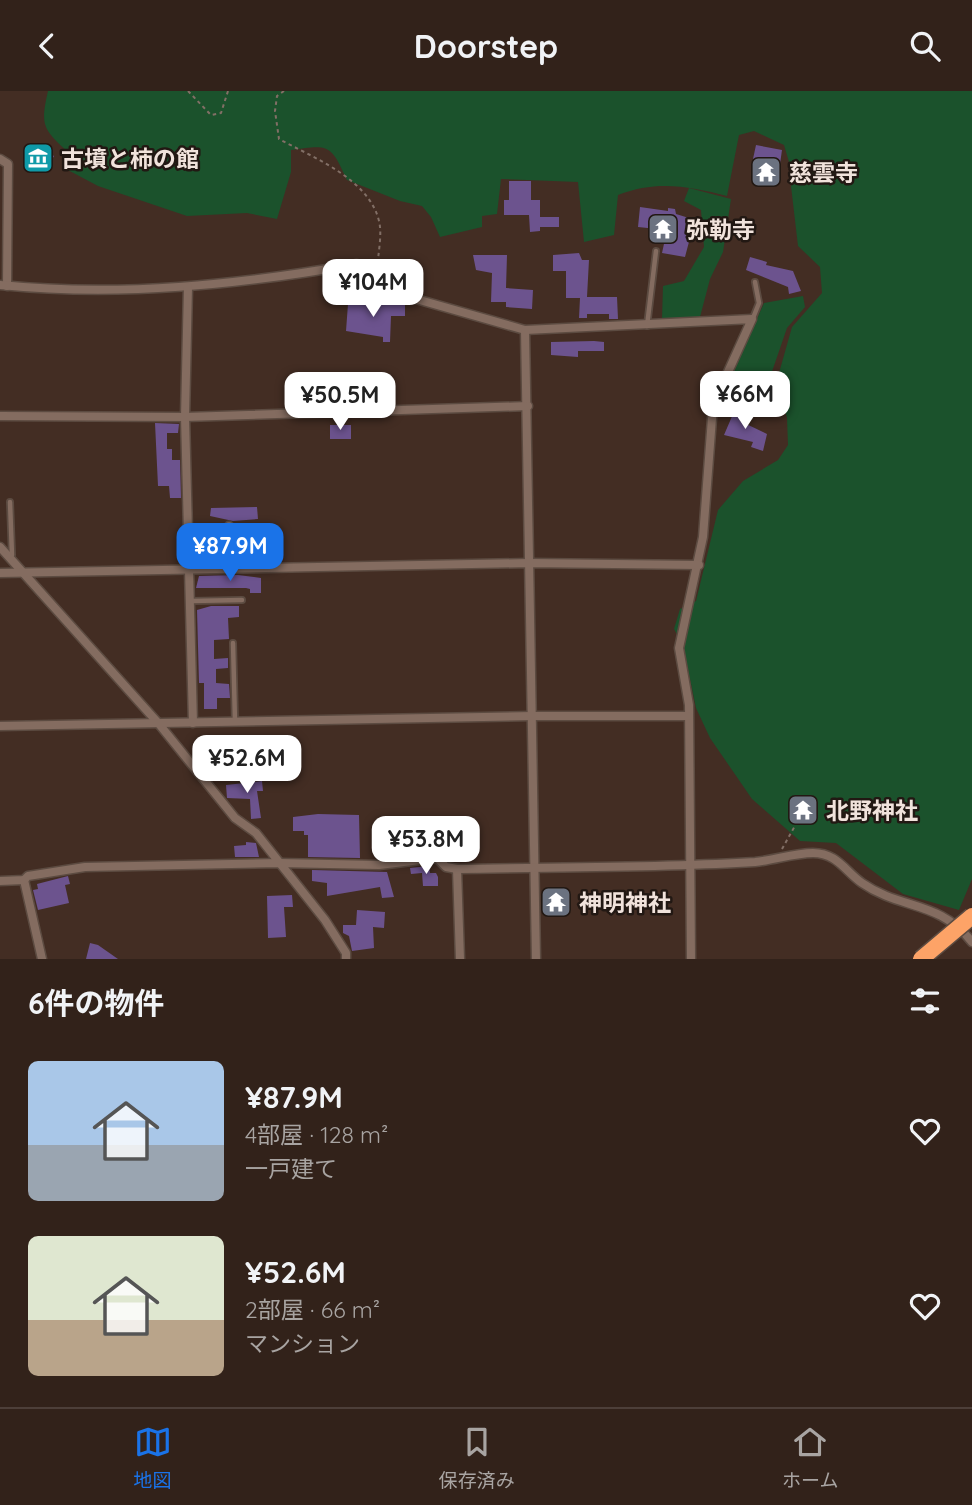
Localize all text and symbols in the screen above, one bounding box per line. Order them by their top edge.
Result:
text: Doorstep [414,26,558,66]
icon: back [28,27,66,65]
icon: search [906,27,944,65]
museum icon: 古墳と柿の館 [21,141,55,175]
place label: 古墳と柿の館 [61,144,199,173]
temple icon: 慈雲寺 [749,155,783,189]
place label: 慈雲寺 [789,158,858,187]
temple icon: 弥勒寺 [646,212,680,246]
place label: 弥勒寺 [686,215,755,244]
pin: ¥104M [324,259,422,319]
text: ¥104M [338,267,408,296]
pin: ¥66M [704,371,786,431]
pin: ¥50.5M [283,373,397,432]
text: ¥66M [716,379,774,408]
text: ¥50.5M [301,380,379,409]
pin: ¥87.9M [173,524,287,583]
text: ¥87.9M [193,531,267,560]
pin: ¥52.6M [190,735,304,795]
text: ¥52.6M [208,743,286,772]
temple icon: 北野神社 [786,793,820,827]
place label: 北野神社 [826,796,918,825]
pin: ¥53.8M [369,817,483,876]
text: ¥53.8M [388,824,464,853]
temple icon: 神明神社 [539,885,573,919]
place label: 神明神社 [579,888,671,917]
icon: filters [906,982,944,1020]
text: 6件の物件 [28,984,165,1022]
text: ¥87.9M [245,1078,343,1116]
icon: home [84,1089,168,1173]
icon: heart [906,1112,944,1150]
text: 4部屋 · 128 m² [245,1120,388,1149]
text: 一戸建て [245,1154,337,1183]
text: ¥52.6M [245,1253,346,1291]
icon: home [84,1264,168,1348]
icon: heart [906,1287,944,1325]
text: 2部屋 · 66 m² [245,1295,380,1324]
text: マンション [245,1329,360,1358]
tab: 地図 [134,1423,172,1492]
tab: 保存済み [439,1423,515,1492]
tab: ホーム [782,1423,838,1492]

